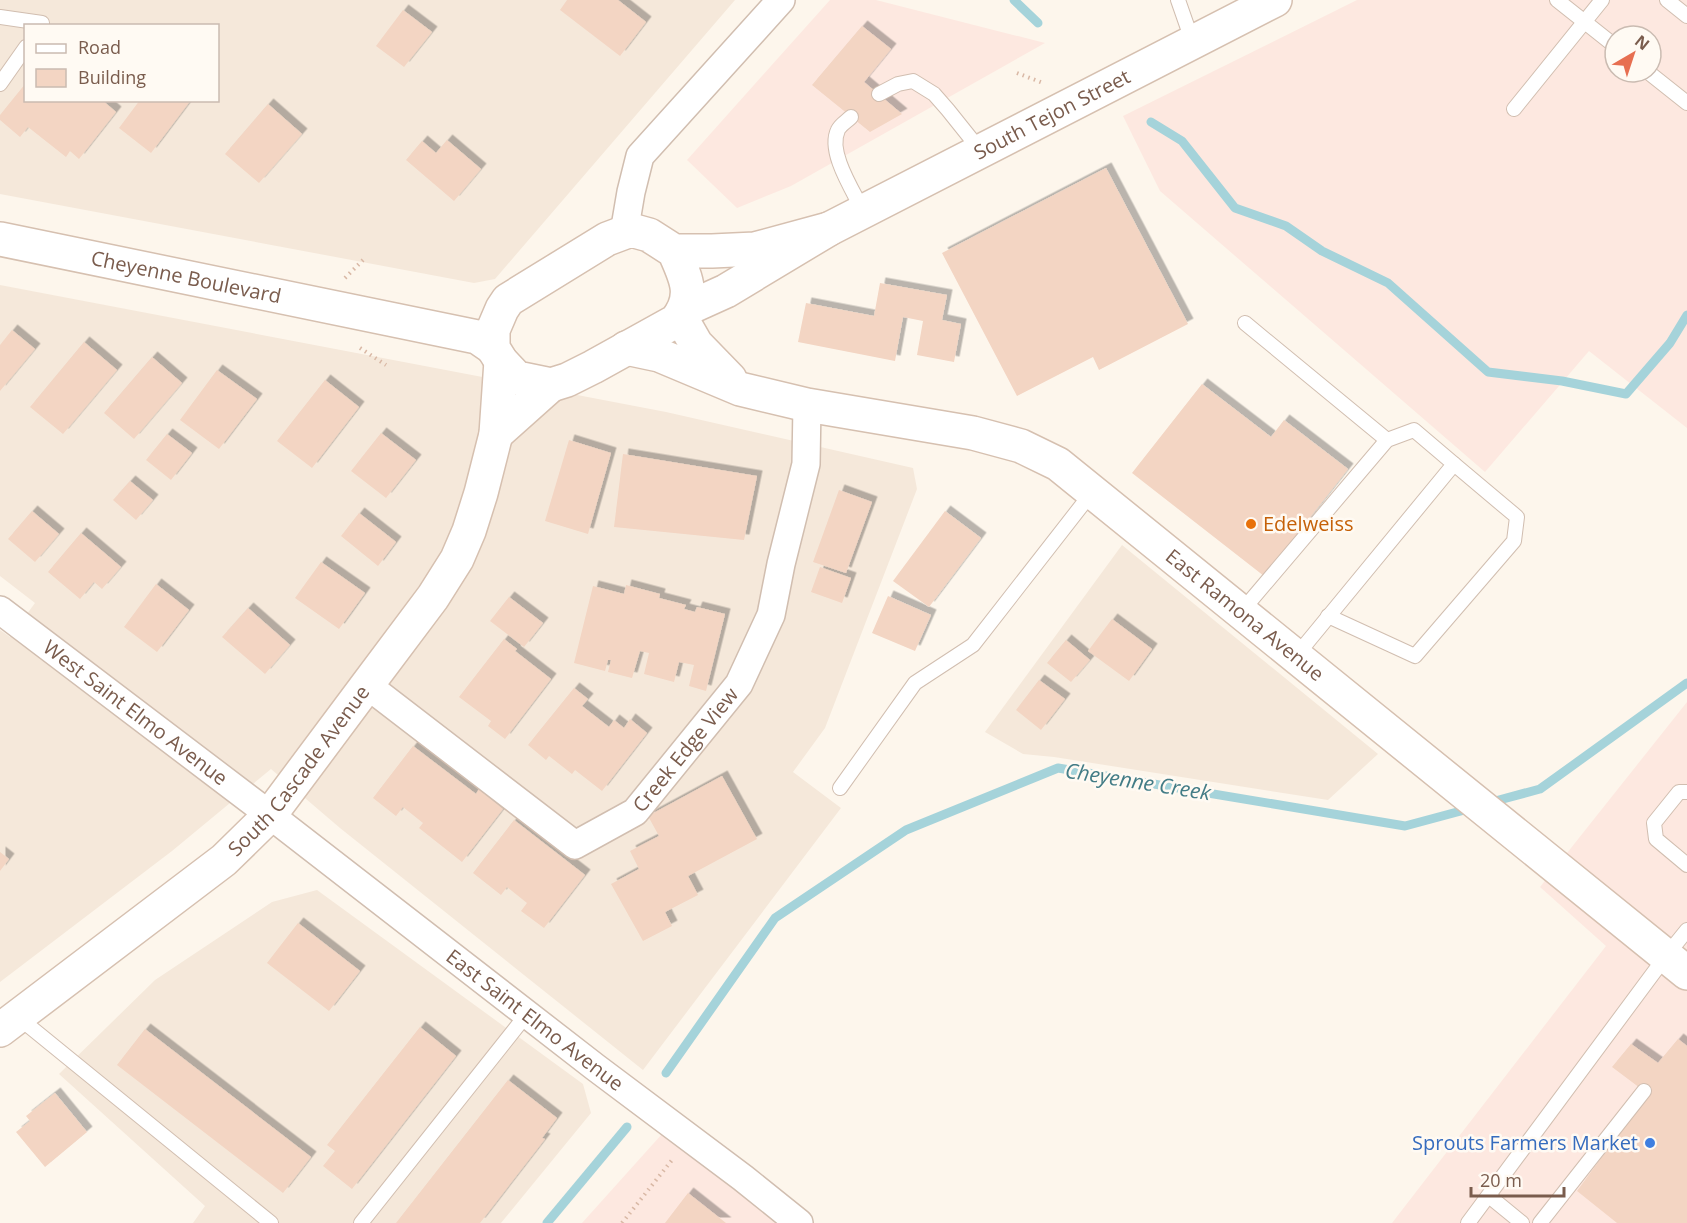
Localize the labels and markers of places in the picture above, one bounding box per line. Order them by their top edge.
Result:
place label: Edelweiss [1263,510,1353,537]
marker: Edelweiss [1244,517,1258,531]
place label: Sprouts Farmers Market [1412,1129,1638,1156]
marker: Sprouts Farmers Market [1643,1136,1657,1150]

